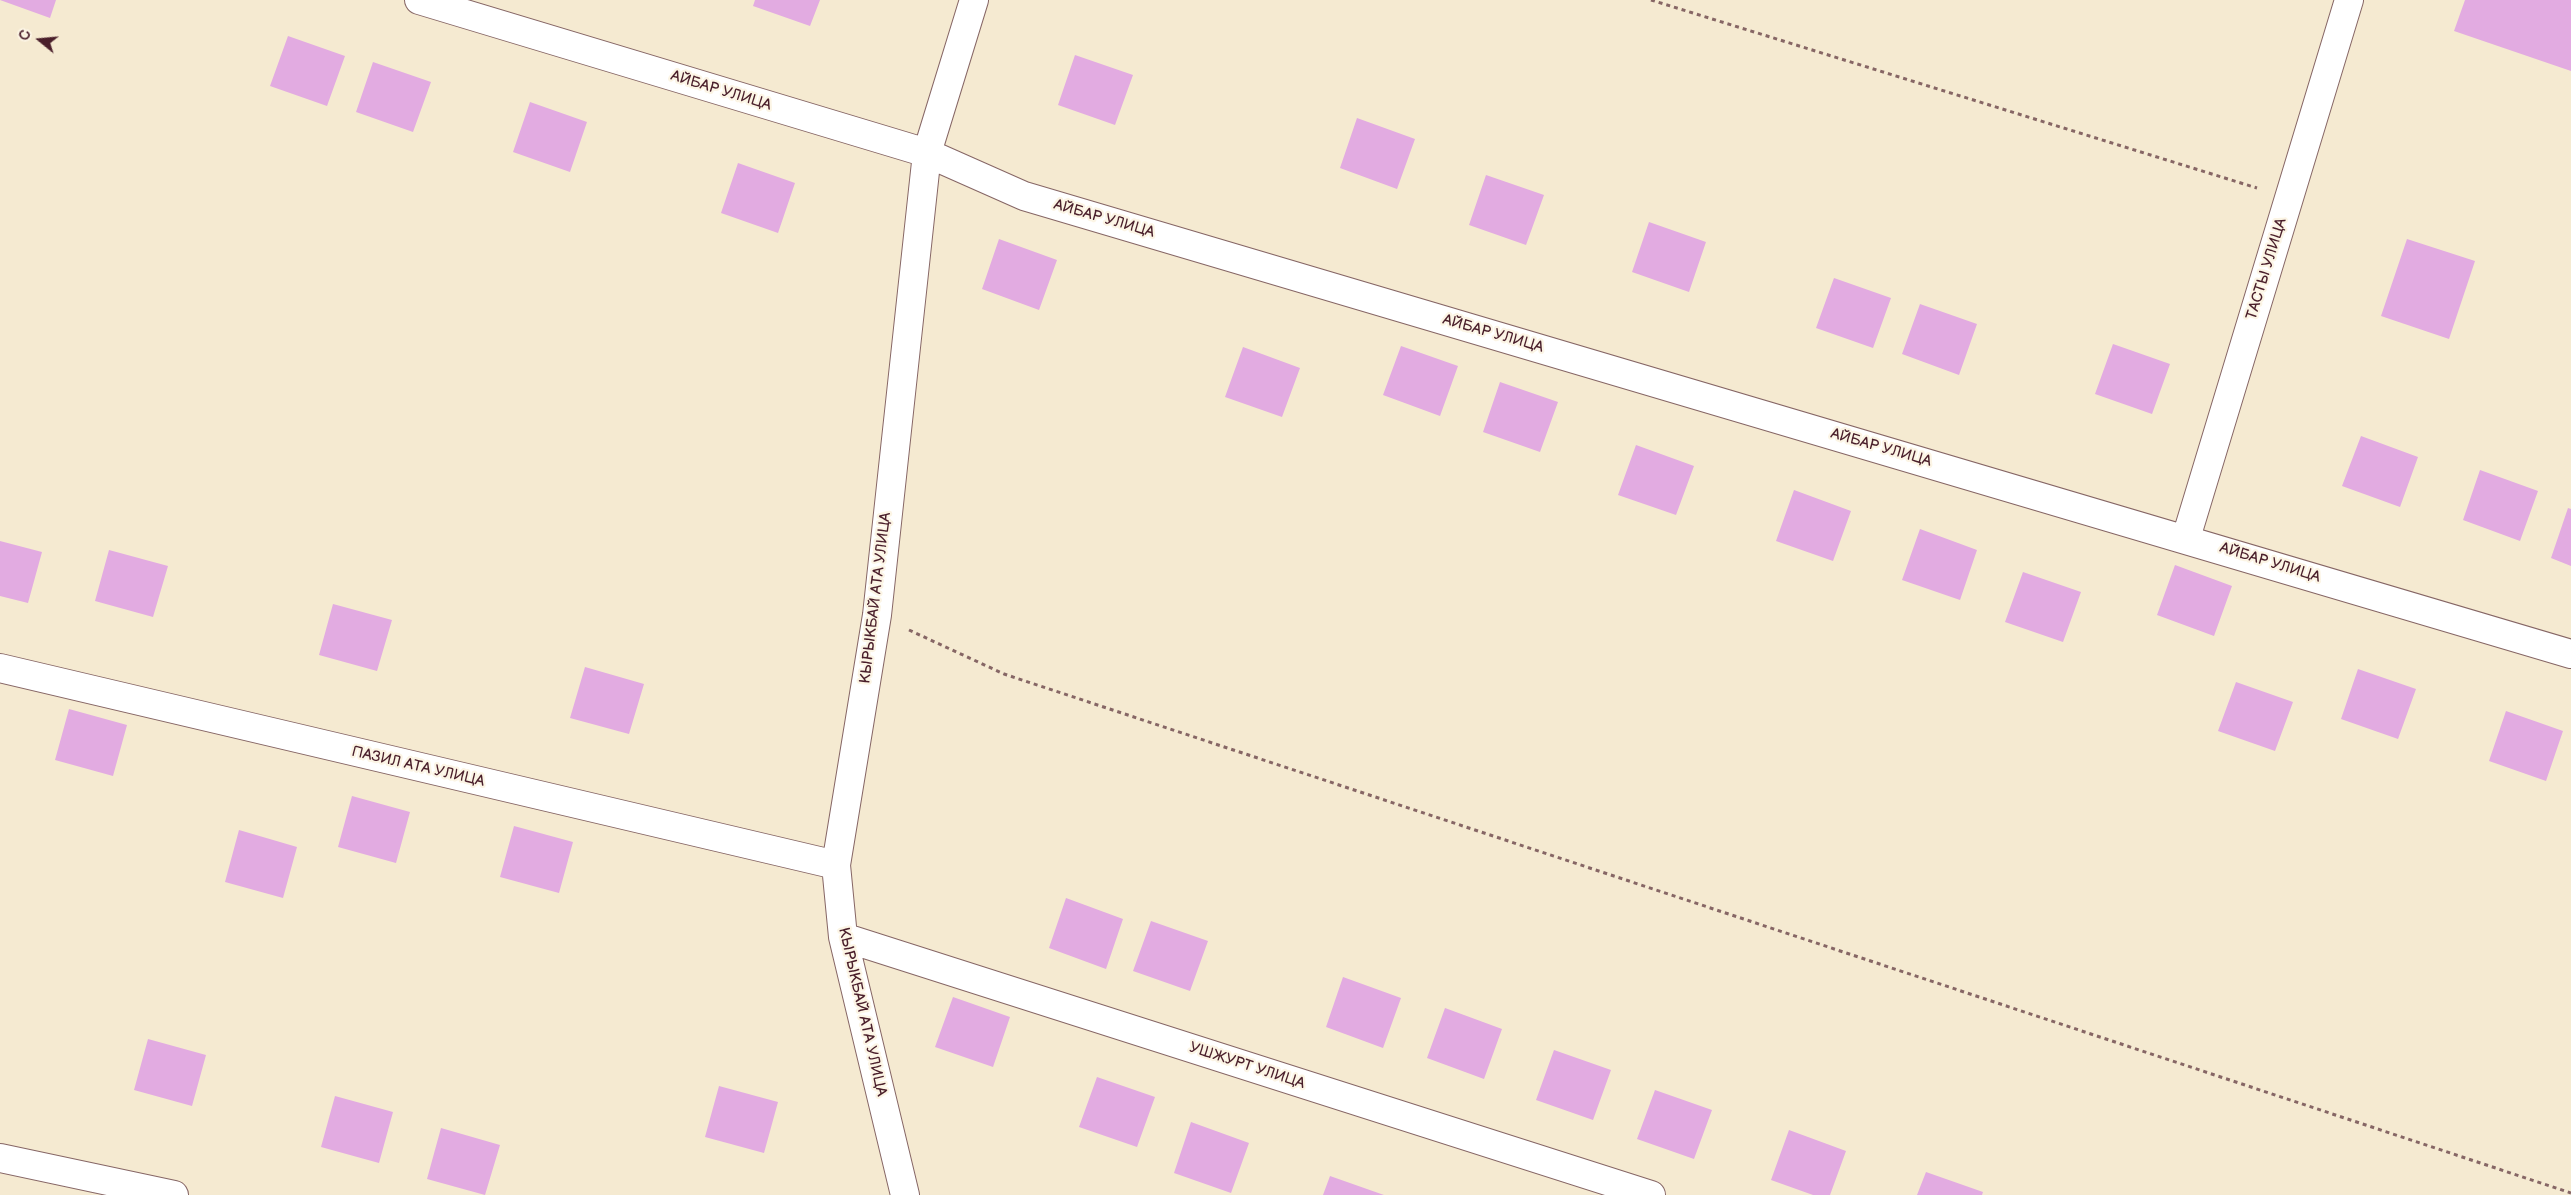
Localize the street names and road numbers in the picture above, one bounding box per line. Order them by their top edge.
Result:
street label: АЙБАР УЛИЦА [669,67,773,115]
street label: АЙБАР УЛИЦА [1051,196,1157,242]
street label: ТАСТЫ УЛИЦА [2243,216,2291,322]
street label: АЙБАР УЛИЦА [1440,311,1546,357]
street label: АЙБАР УЛИЦА [1828,425,1934,471]
street label: КЫРЫКБАЙ АТА УЛИЦА [857,511,895,685]
street label: АЙБАР УЛИЦА [2218,539,2322,587]
street label: ПАЗИЛ АТА УЛИЦА [350,743,486,791]
street label: КЫРЫКБАЙ АТА УЛИЦА [834,926,890,1098]
street label: УШЖУРТ УЛИЦА [1187,1039,1307,1093]

